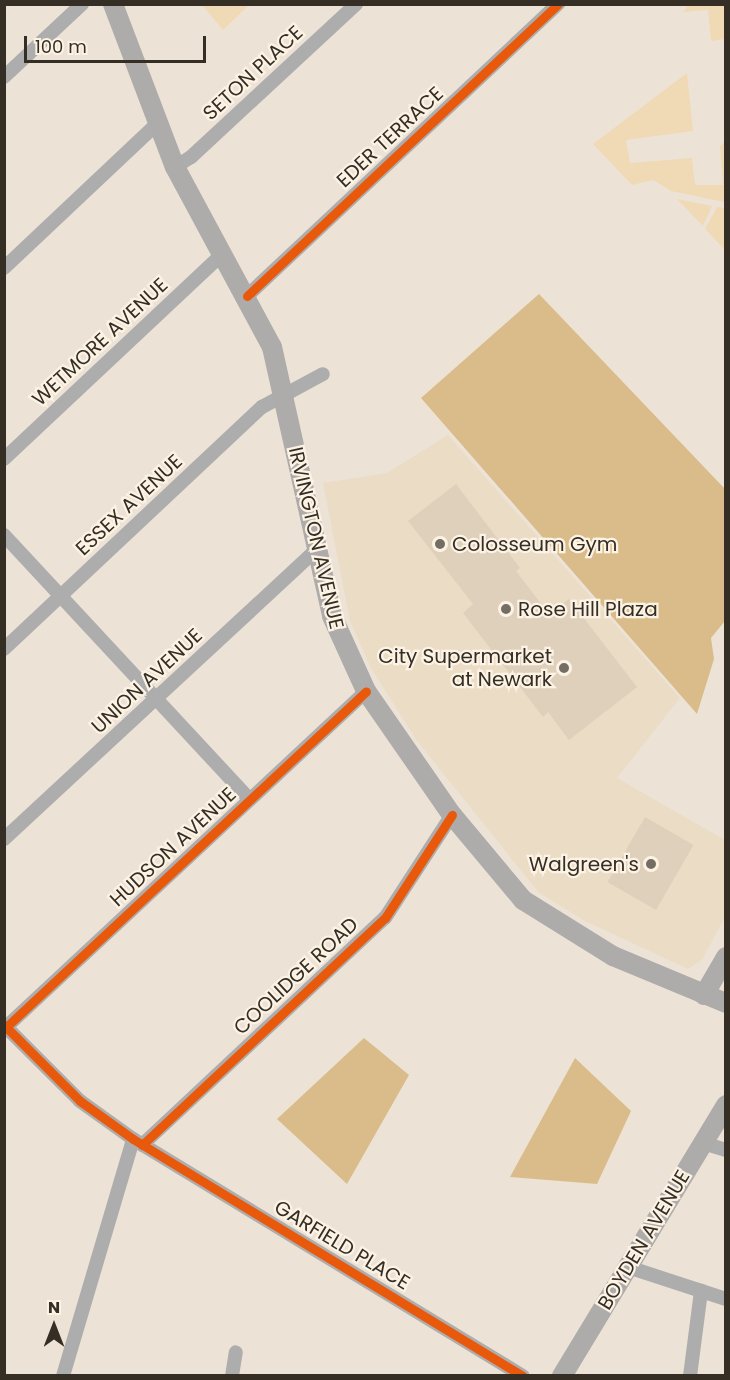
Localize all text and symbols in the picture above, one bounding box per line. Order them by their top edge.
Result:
street label: SETON PLACE [198,21,308,125]
scale bar [27,24,208,62]
text: 100 m [35,34,87,59]
street label: EDER TERRACE [332,82,448,192]
street label: WETMORE AVENUE [27,273,173,411]
street label: IRVINGTON AVENUE [283,445,349,631]
street label: ESSEX AVENUE [71,450,187,560]
place label: Colosseum Gym [452,532,617,556]
marker: Colosseum Gym [433,537,447,551]
place label: Rose Hill Plaza [518,597,658,621]
marker: Rose Hill Plaza [499,602,513,616]
street label: UNION AVENUE [87,624,207,738]
place label: City Supermarket at Newark [378,644,552,691]
marker: City Supermarket at Newark [557,661,571,675]
street label: HUDSON AVENUE [105,782,241,912]
place label: Walgreen's [529,852,639,876]
marker: Walgreen's [644,857,658,871]
street label: COOLIDGE ROAD [229,912,363,1040]
street label: BOYDEN AVENUE [593,1166,695,1314]
street label: GARFIELD PLACE [270,1195,414,1295]
north arrow [24,1296,84,1356]
text: N [48,1296,60,1319]

